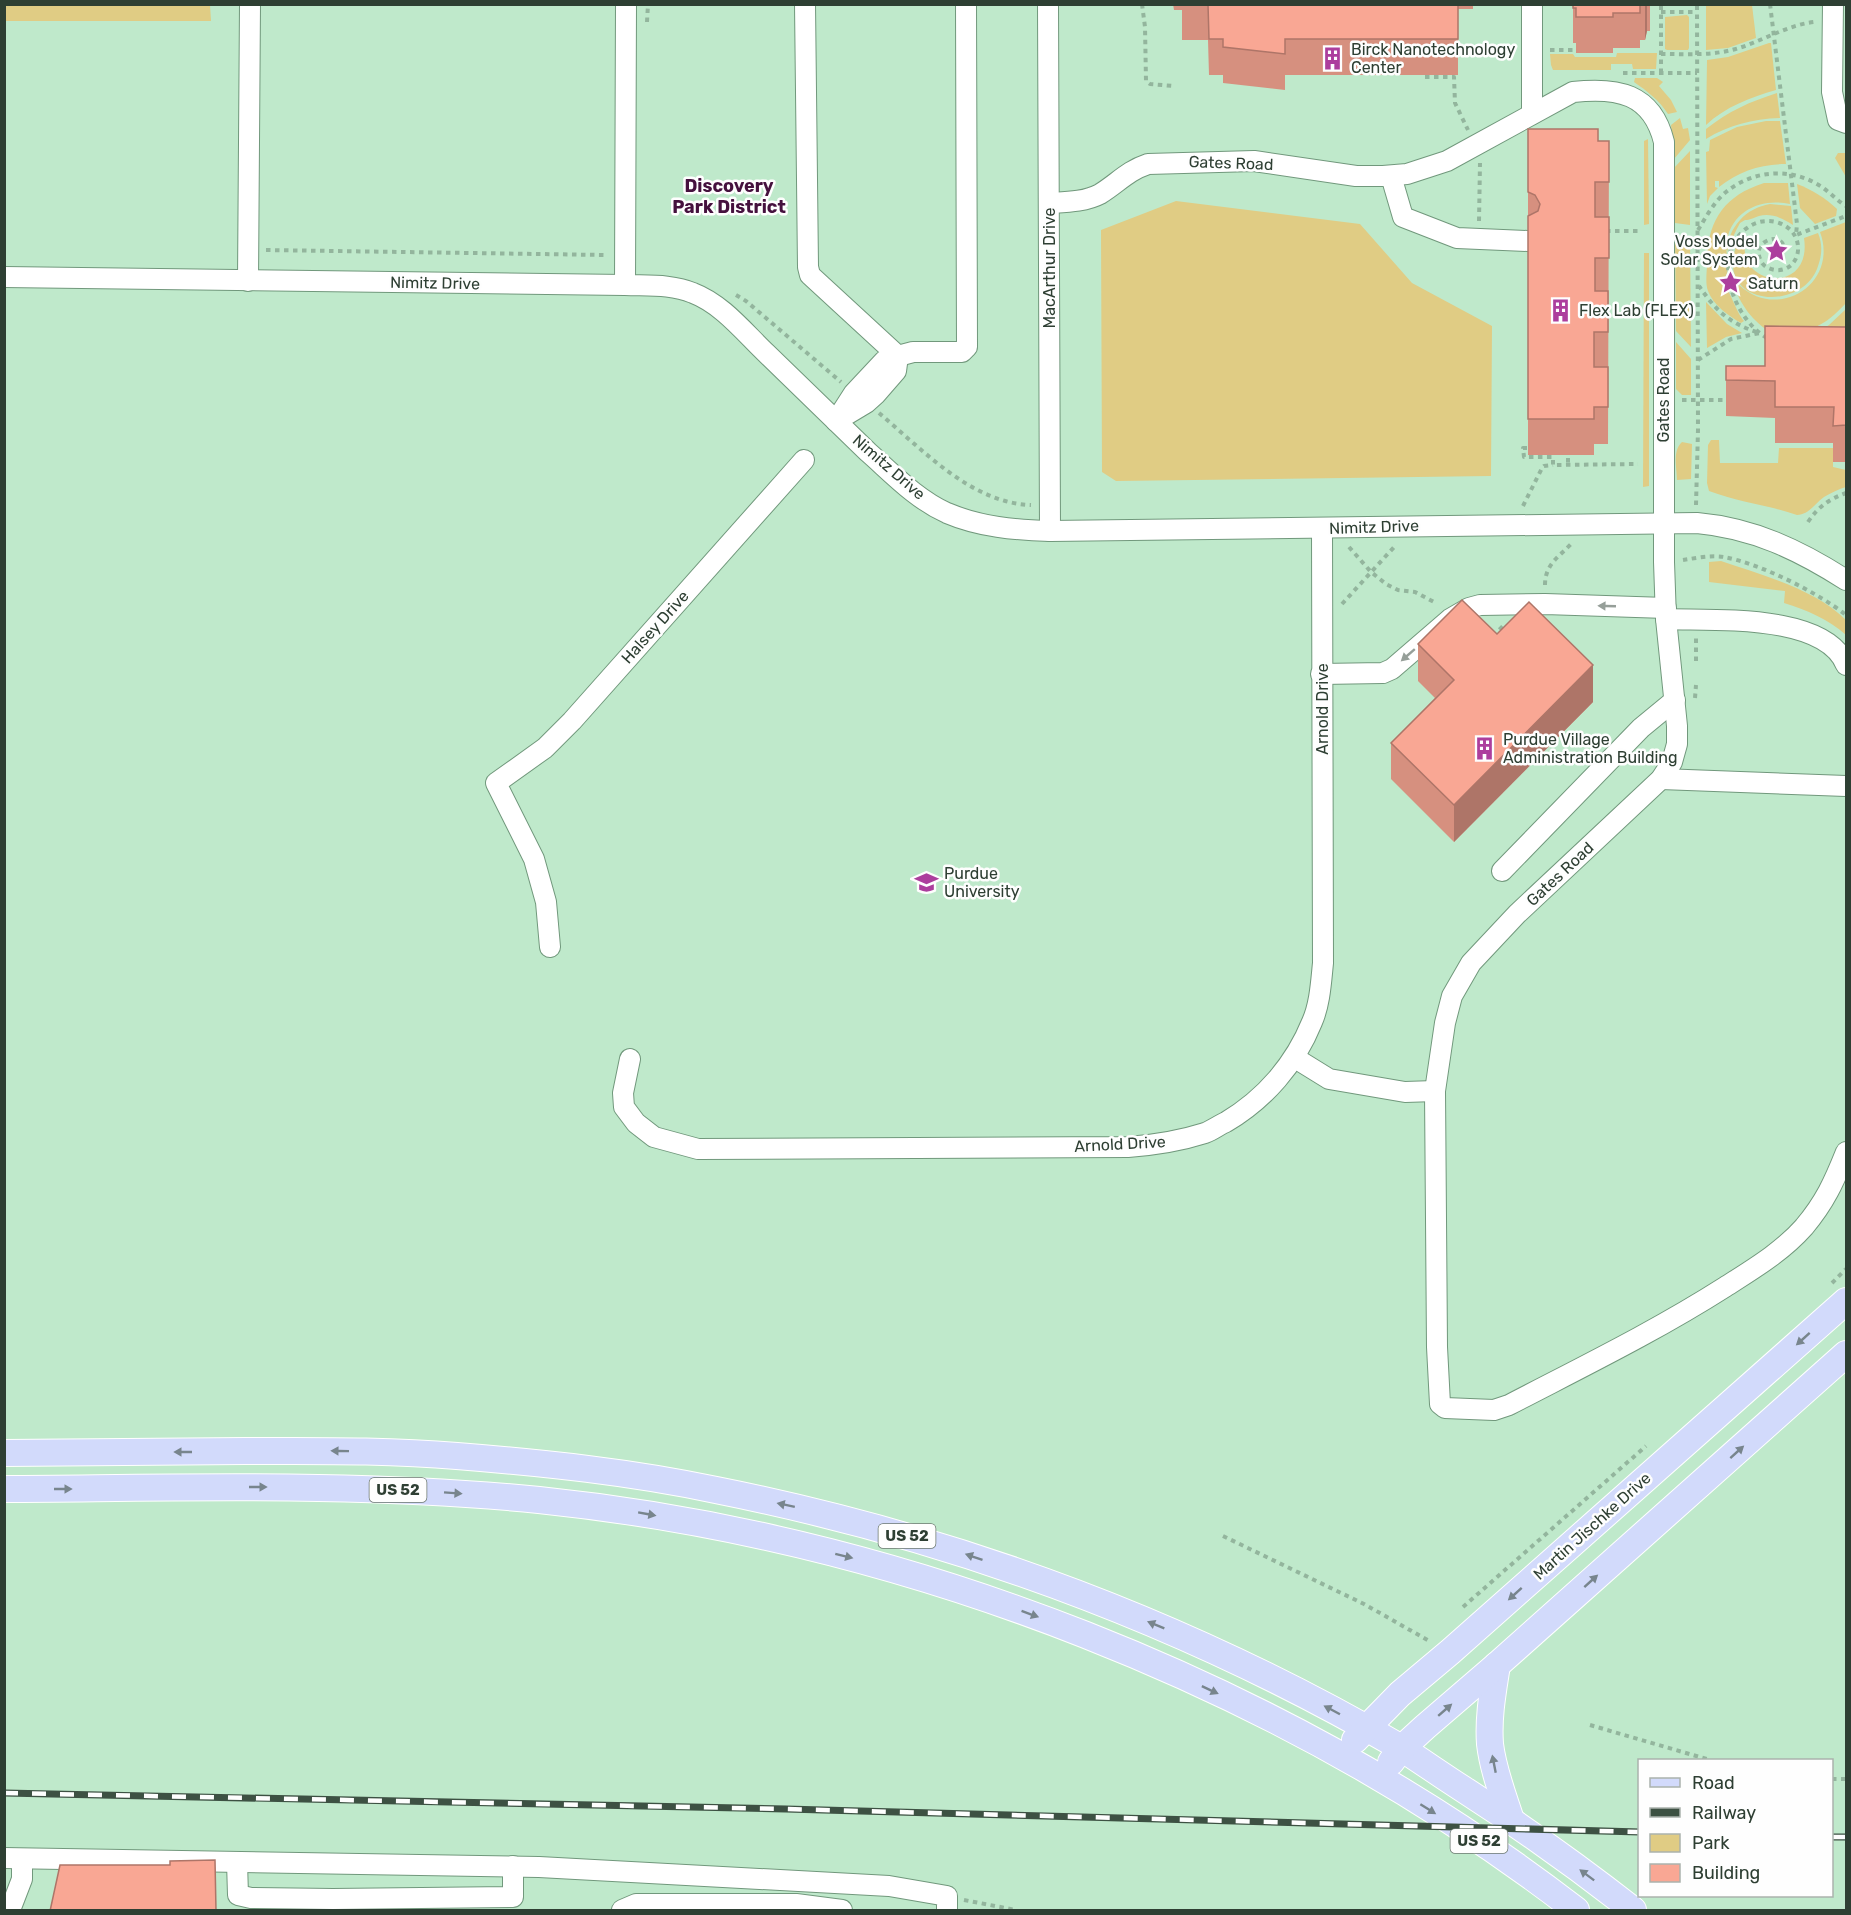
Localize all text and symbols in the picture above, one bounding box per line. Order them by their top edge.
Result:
place label: Birck Nanotechnology Center [1351,40,1515,77]
building icon: Birck Nanotechnology Center [1320,45,1346,71]
street label: Gates Road [1188,152,1274,174]
district label: Discovery Park District [672,175,786,218]
street label: MacArthur Drive [1040,207,1059,328]
place label: Voss Model Solar System [1660,232,1758,269]
place icon: Voss Model Solar System [1763,237,1789,263]
place icon: Saturn [1717,270,1743,296]
street label: Nimitz Drive [390,273,480,293]
place label: Saturn [1748,274,1798,293]
building icon: Flex Lab (FLEX) [1548,297,1574,323]
place label: Flex Lab (FLEX) [1579,301,1694,320]
street label: Gates Road [1654,358,1673,442]
street label: Nimitz Drive [849,430,929,504]
street label: Nimitz Drive [1329,516,1419,538]
street label: Halsey Drive [617,587,693,667]
one-way arrow [1598,601,1617,611]
one-way arrow [1401,648,1416,661]
street label: Arnold Drive [1313,663,1332,755]
place label: Purdue Village Administration Building [1503,730,1678,767]
building icon: Purdue Village Administration Building [1472,735,1498,761]
street label: Gates Road [1522,838,1598,910]
place label: Purdue University [944,864,1020,901]
school or university icon: Purdue University [913,869,939,895]
street label: Arnold Drive [1074,1132,1166,1156]
one-way arrow [1796,1332,1811,1345]
one-way arrow [1729,1446,1744,1459]
one-way arrow [174,1447,193,1457]
one-way arrow [331,1447,350,1456]
street label: Martin Jischke Drive [1529,1468,1655,1584]
road number: US 52 [370,1478,426,1502]
one-way arrow [248,1482,267,1492]
one-way arrow [53,1484,72,1494]
one-way arrow [443,1488,462,1498]
one-way arrow [777,1499,795,1509]
one-way arrow [637,1510,656,1519]
road number: US 52 [878,1524,936,1548]
one-way arrow [965,1551,983,1561]
one-way arrow [835,1552,853,1561]
one-way arrow [1584,1574,1599,1588]
one-way arrow [1508,1587,1523,1600]
one-way arrow [1021,1609,1039,1619]
one-way arrow [1147,1620,1165,1630]
one-way arrow [1201,1685,1218,1694]
one-way arrow [1437,1703,1453,1716]
one-way arrow [1323,1705,1340,1715]
one-way arrow [1489,1754,1498,1773]
legend [1638,1759,1833,1897]
text: Road [1692,1772,1735,1794]
text: Railway [1692,1802,1756,1824]
one-way arrow [1420,1803,1436,1814]
road number: US 52 [1450,1829,1508,1853]
text: Park [1692,1832,1730,1854]
text: Building [1692,1862,1760,1884]
one-way arrow [1579,1868,1595,1881]

